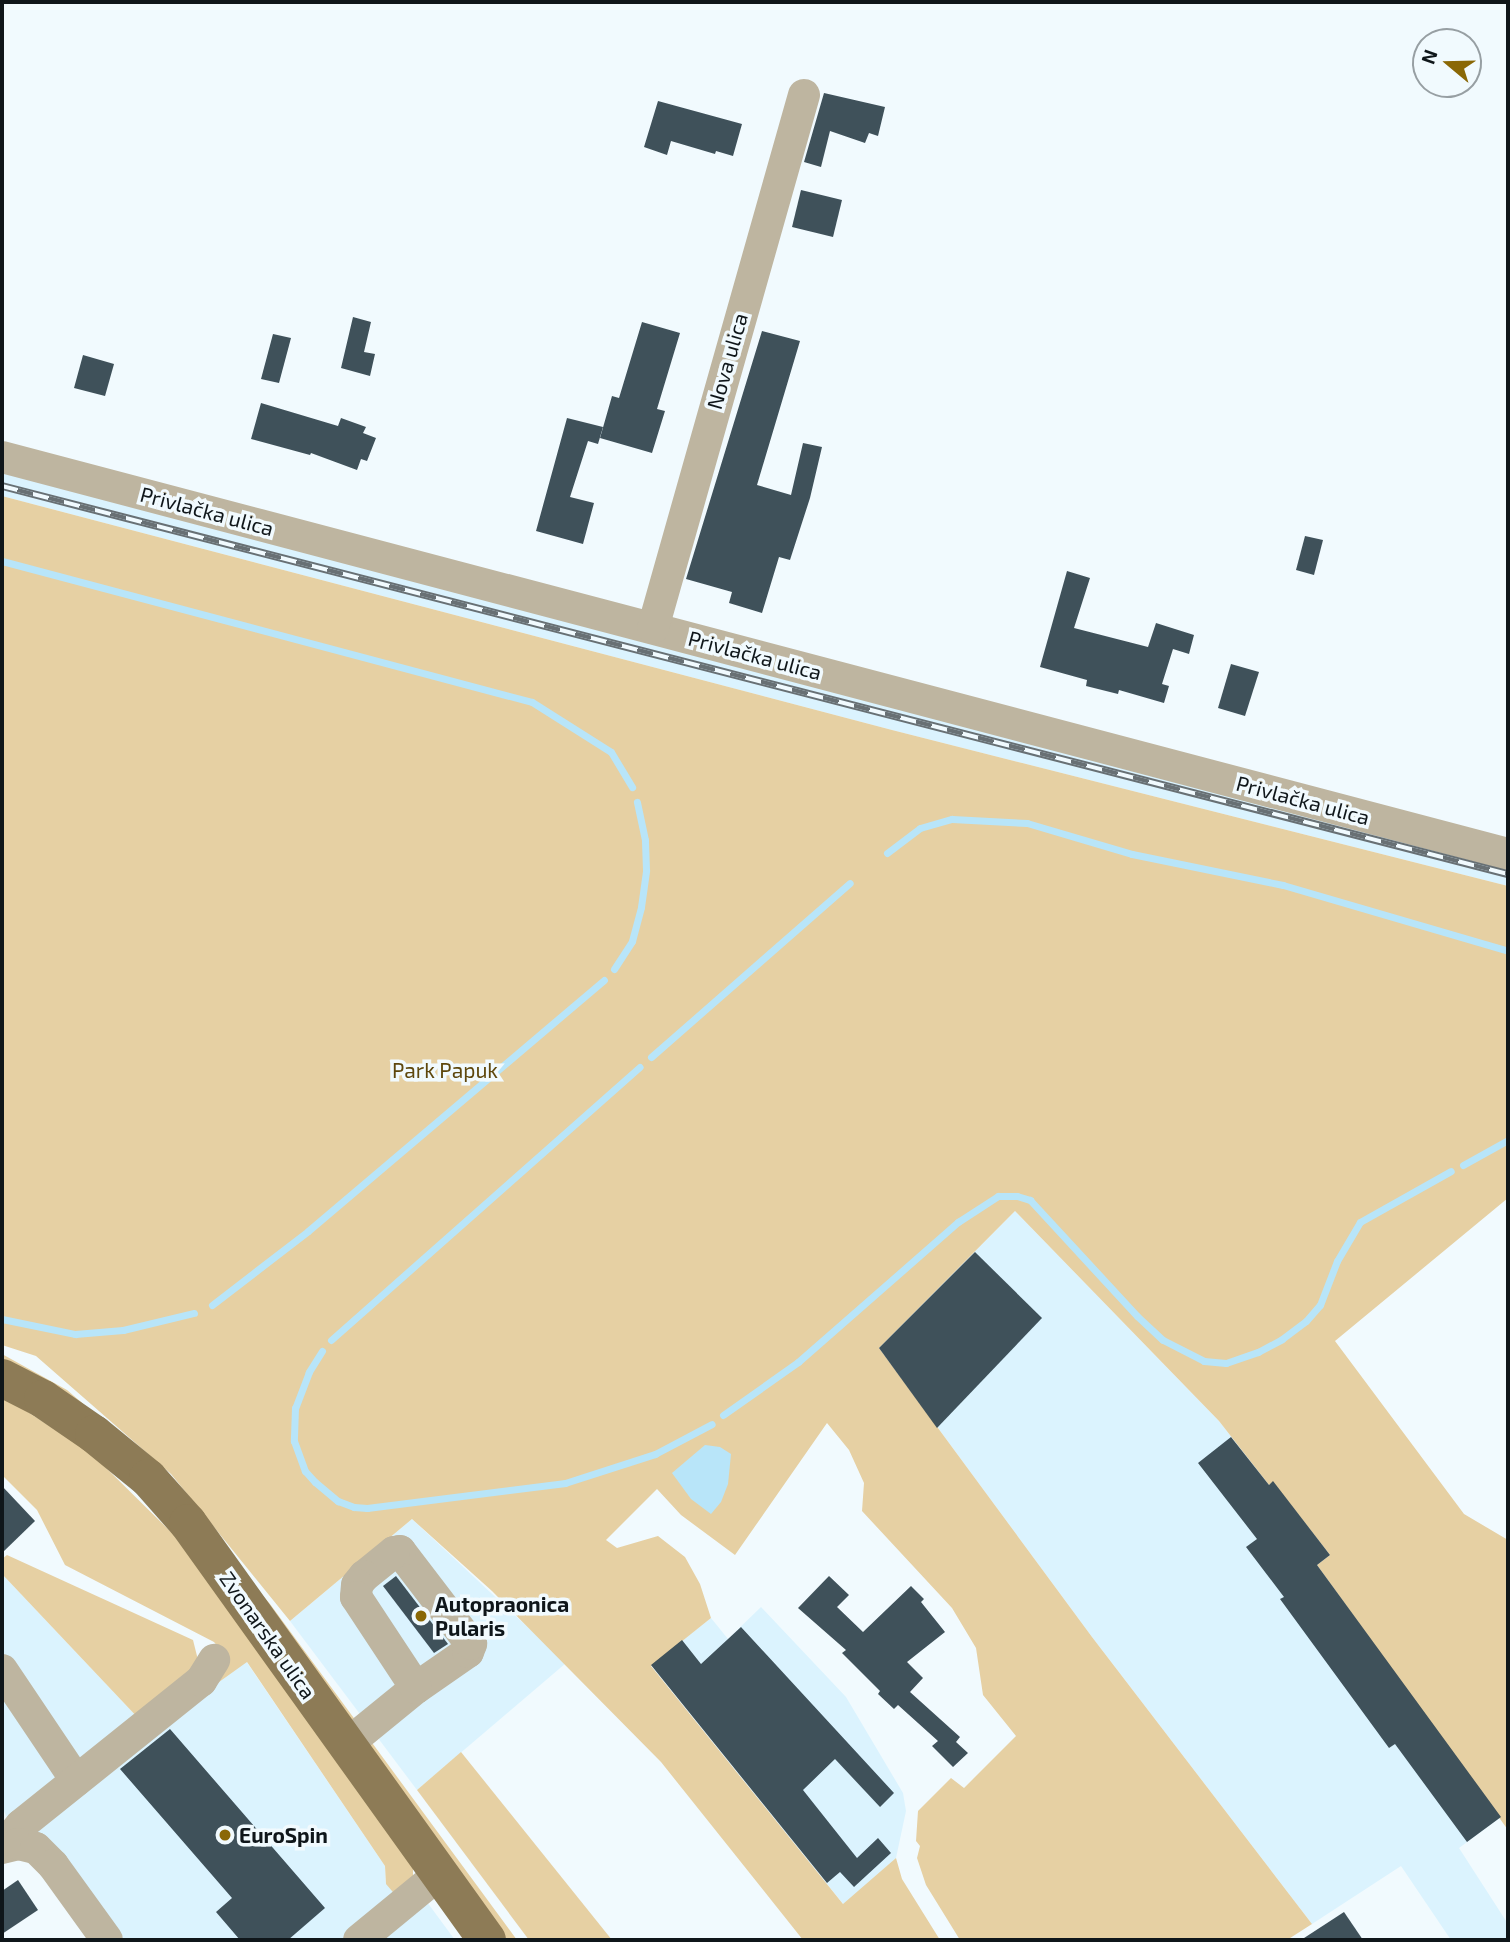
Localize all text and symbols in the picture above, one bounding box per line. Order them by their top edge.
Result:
north arrow [1412,28,1482,98]
text: N [1415,46,1442,67]
street label: Nova ulica [701,310,753,412]
street label: Privlačka ulica [137,481,277,541]
street label: Privlačka ulica [685,625,825,685]
street label: Privlačka ulica [1233,770,1373,830]
park label: Park Papuk [392,1057,498,1083]
street label: Zvonarska ulica [215,1566,321,1704]
place label: Autopraonica Pularis [435,1591,569,1641]
marker: Autopraonica Pularis [413,1608,429,1624]
place label: EuroSpin [239,1822,328,1848]
marker: EuroSpin [217,1827,233,1843]

